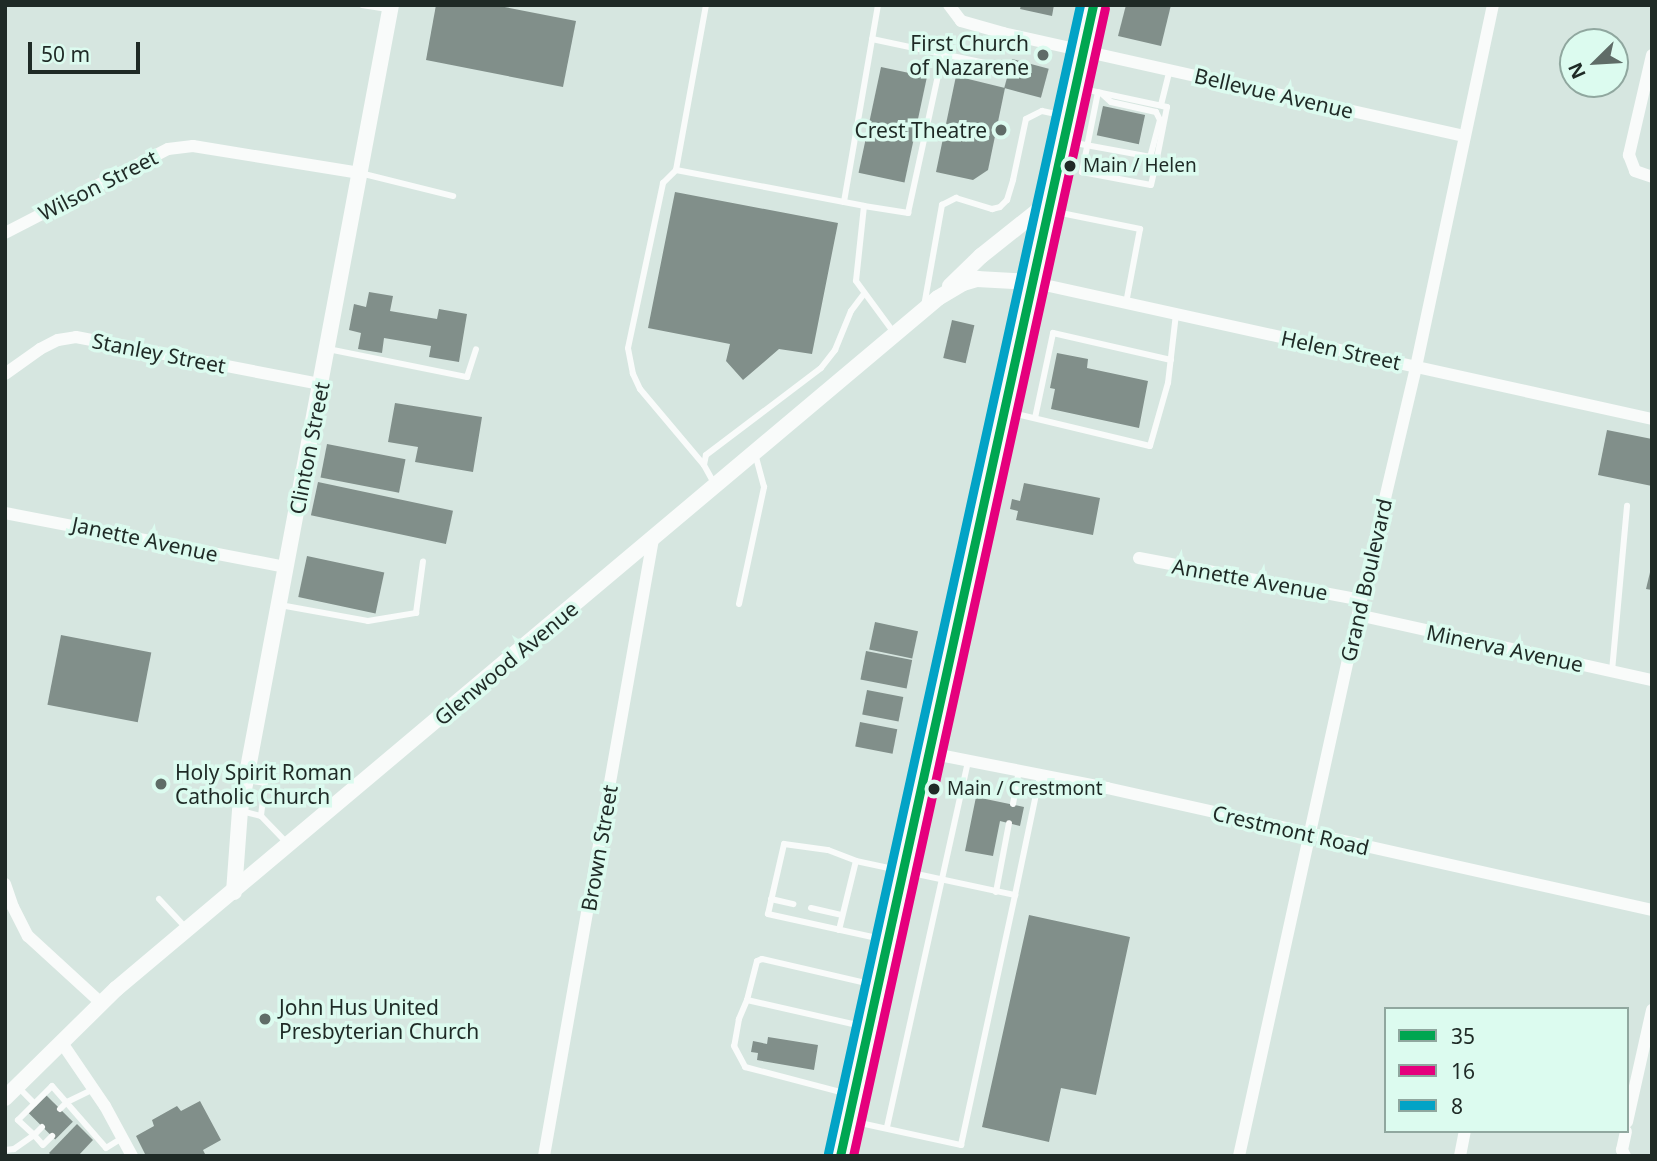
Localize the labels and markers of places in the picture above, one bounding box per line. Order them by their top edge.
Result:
place label: First Church of Nazarene [909,30,1029,80]
marker: First Church of Nazarene [1035,47,1051,63]
place label: Crest Theatre [855,117,987,143]
marker: Crest Theatre [993,122,1009,138]
place label: Main / Helen [1083,155,1197,177]
marker: Main / Helen [1063,159,1077,173]
place label: Holy Spirit Roman Catholic Church [175,759,352,809]
marker: Holy Spirit Roman Catholic Church [153,776,169,792]
place label: Main / Crestmont [947,778,1102,800]
marker: Main / Crestmont [927,782,941,796]
place label: John Hus United Presbyterian Church [279,994,479,1044]
marker: John Hus United Presbyterian Church [257,1011,273,1027]

